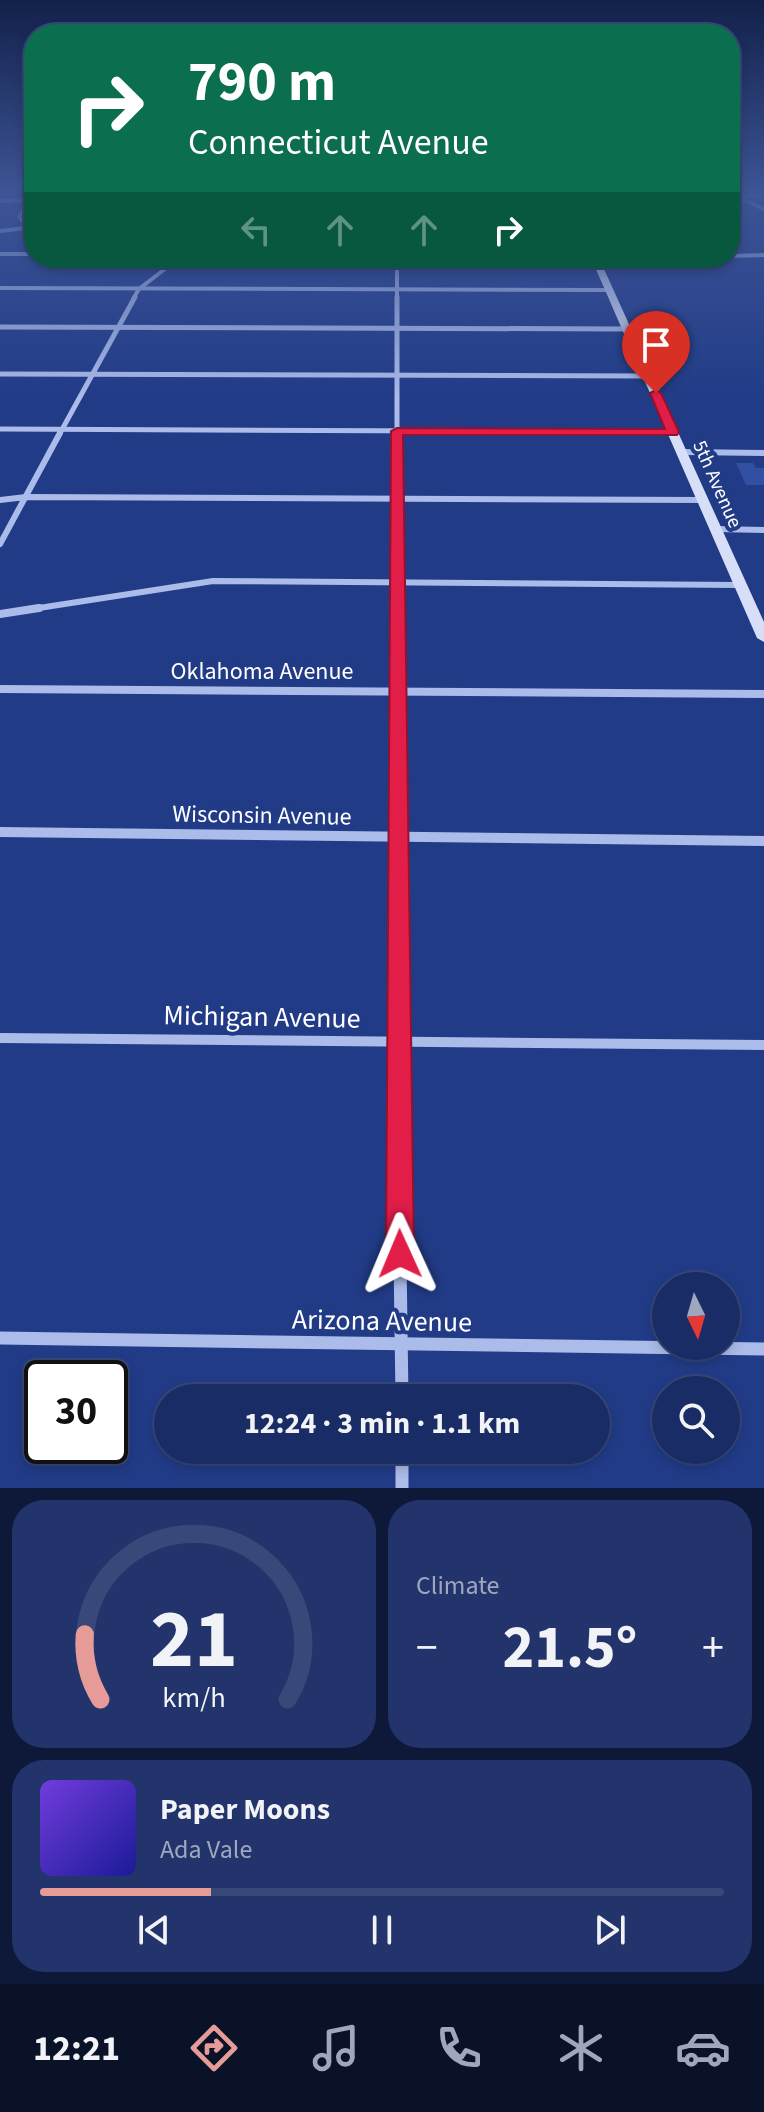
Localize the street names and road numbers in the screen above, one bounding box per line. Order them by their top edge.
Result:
street label: 5th Avenue [685,436,749,533]
street label: Oklahoma Avenue [171,654,353,689]
street label: Wisconsin Avenue [172,796,352,835]
street label: Michigan Avenue [163,995,361,1039]
street label: Arizona Avenue [292,1299,472,1343]

